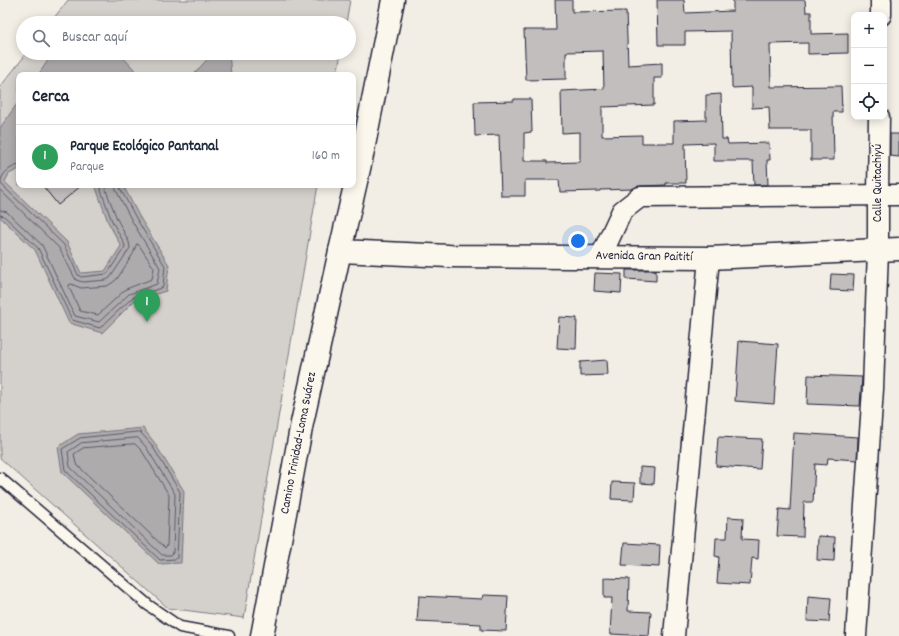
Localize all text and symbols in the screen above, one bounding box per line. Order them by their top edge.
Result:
map controls [851,12,887,120]
button: + [851,12,887,48]
search box [16,16,356,60]
icon: search [30,27,52,49]
text: Buscar aquí [62,27,127,49]
button: − [851,48,887,84]
button: locate [851,84,887,120]
text: Cerca [32,86,69,110]
text: Parque Ecológico Pantanal [70,136,219,158]
street label: Calle Quitachiyú [869,144,888,222]
text: 1 [44,147,46,166]
text: 160 m [312,147,340,166]
text: Parque [70,158,104,177]
your location [568,231,588,251]
street label: Avenida Gran Paitití [595,247,694,267]
pin: 1 [134,289,160,322]
street label: Camino Trinidad-Loma Suárez [276,370,322,516]

